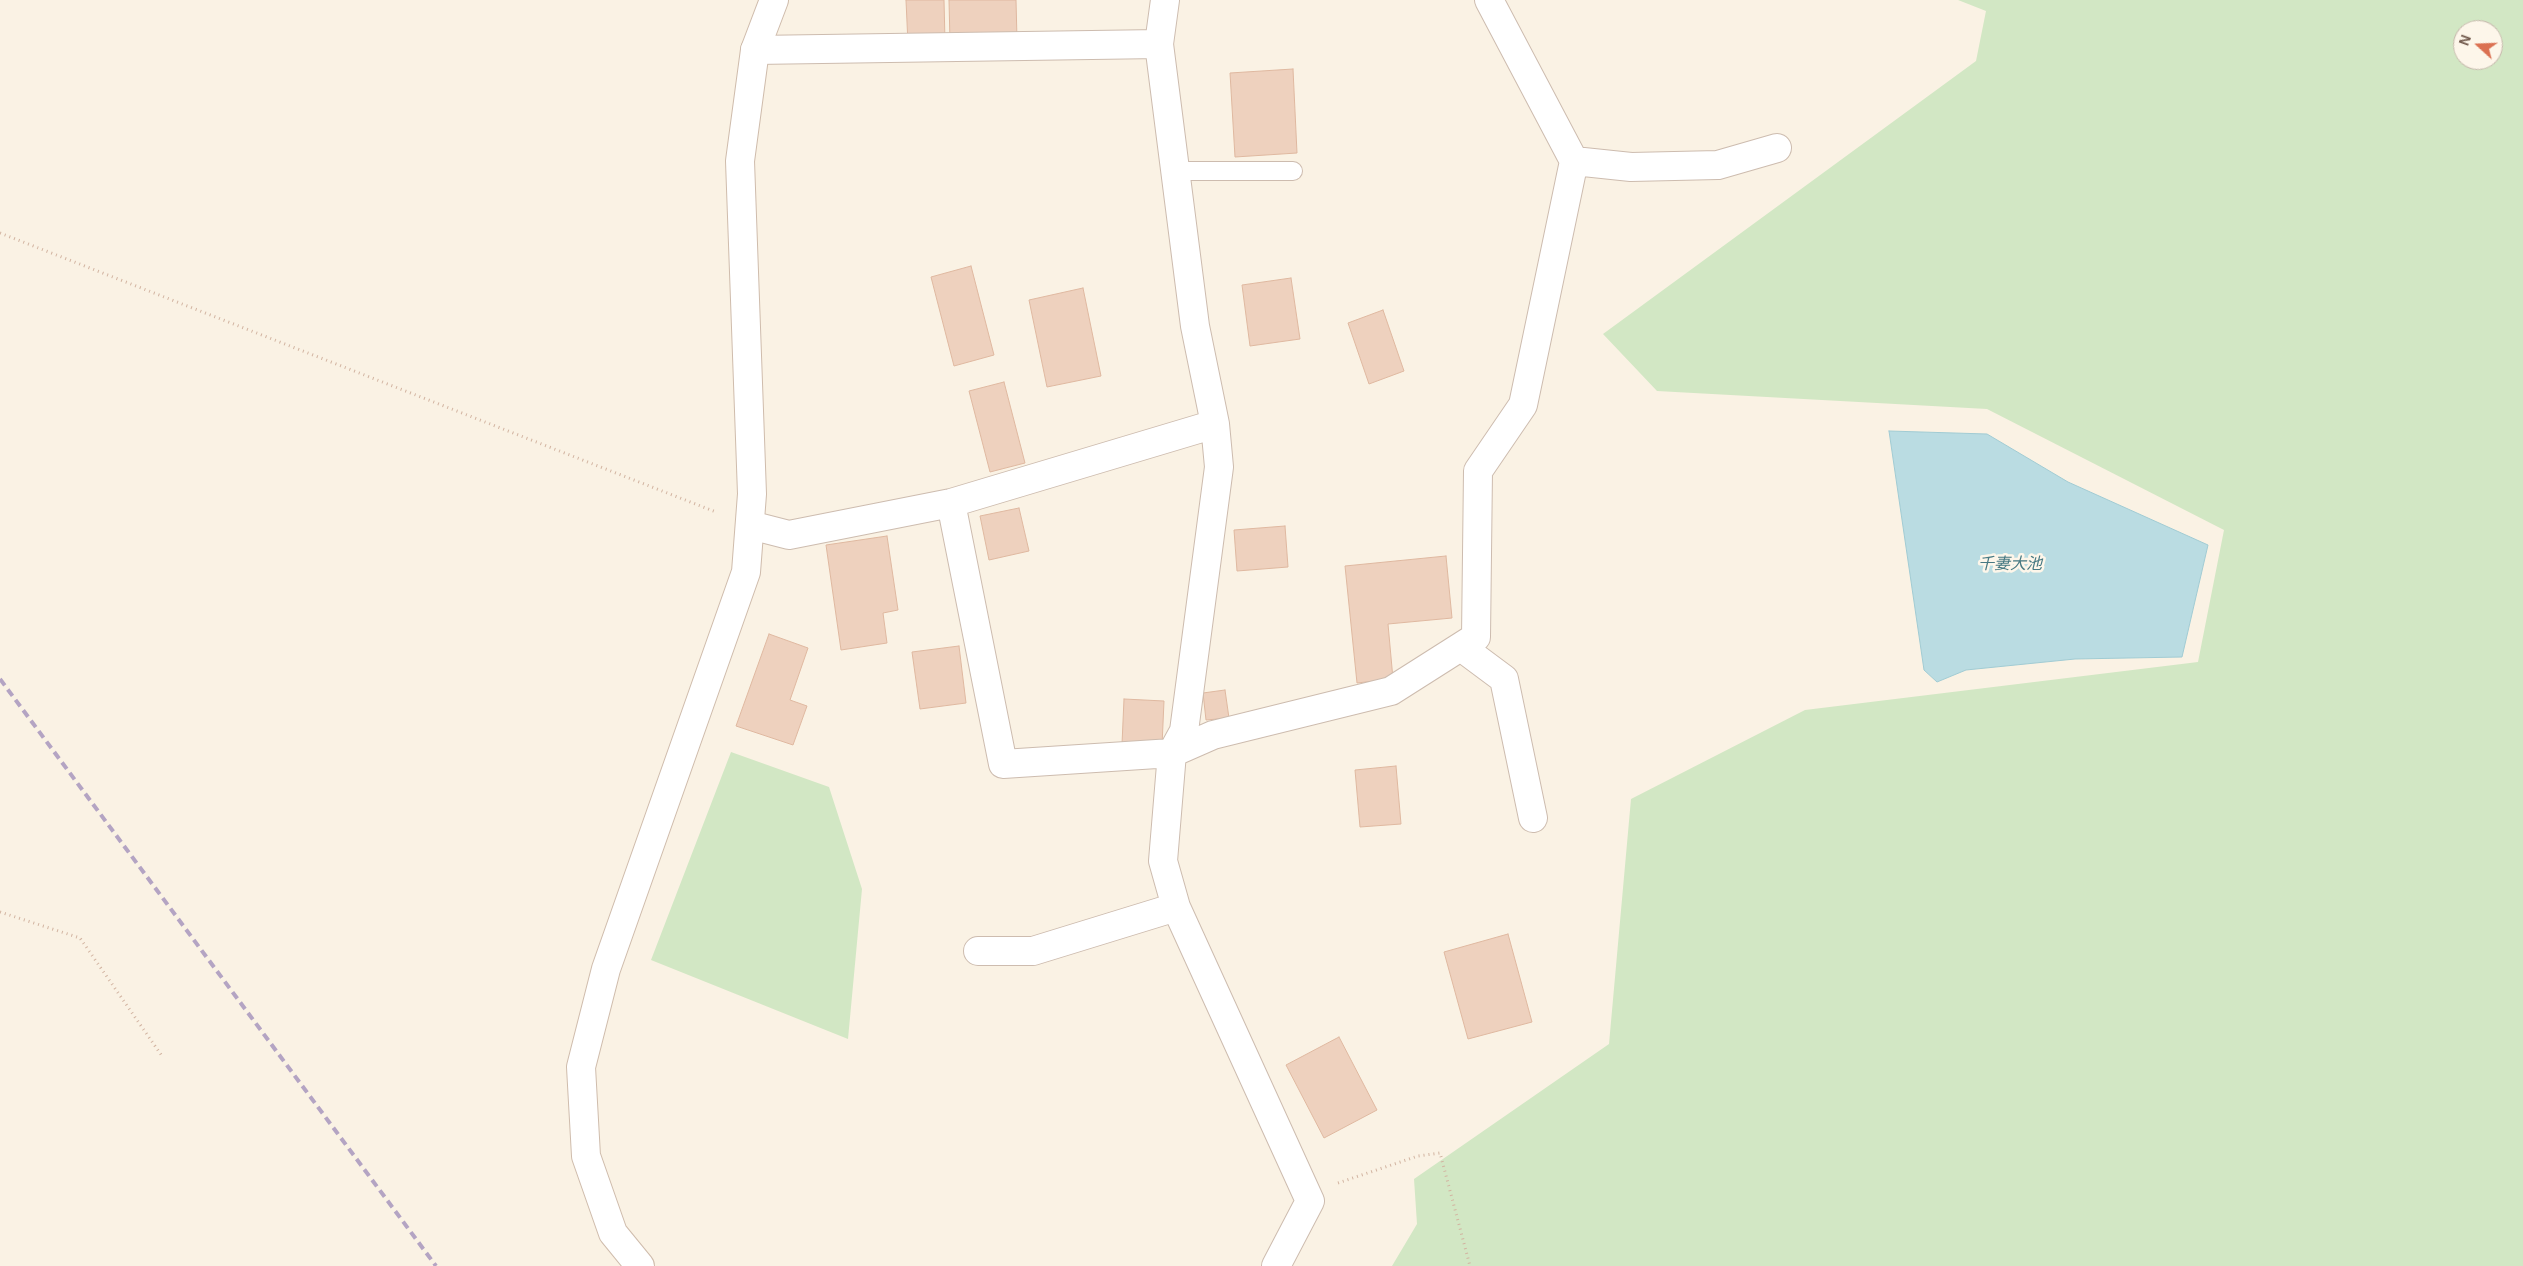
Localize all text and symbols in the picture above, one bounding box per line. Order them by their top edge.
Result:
north arrow [2453,20,2503,70]
text: N [2456,33,2474,48]
water label: 千妻大池 [1978,555,2042,575]

